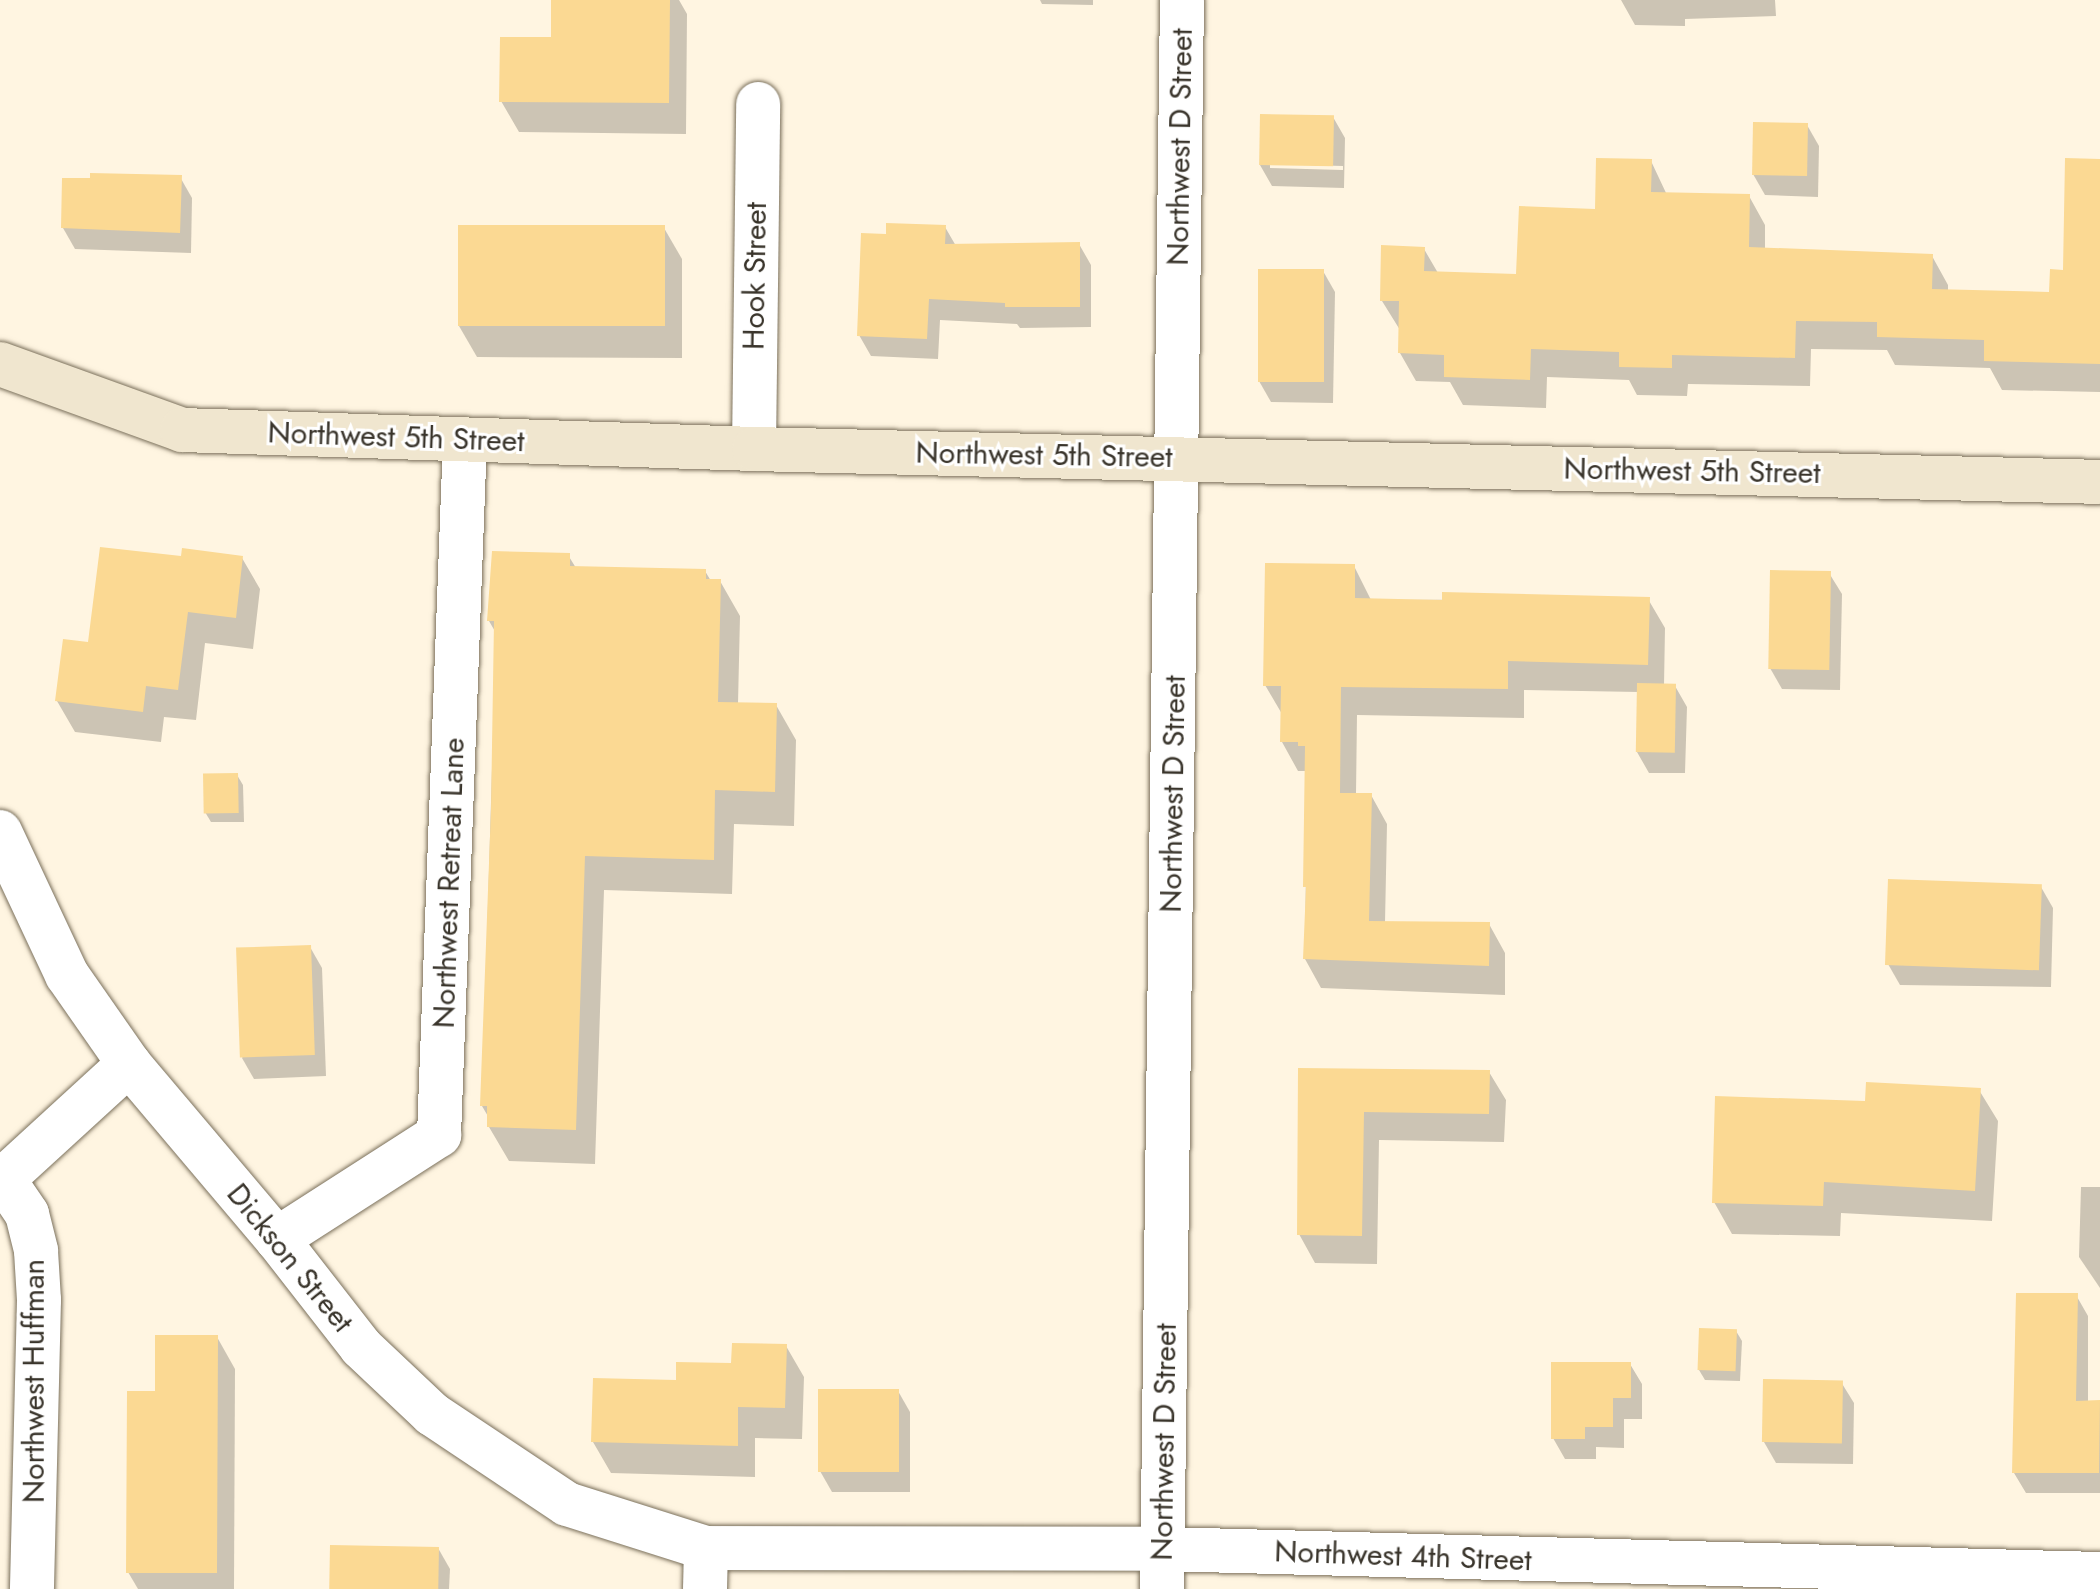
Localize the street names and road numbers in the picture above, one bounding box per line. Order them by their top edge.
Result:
street label: Northwest D Street [1160,28,1200,266]
street label: Hook Street [736,202,774,350]
street label: Northwest 5th Street [267,415,525,459]
street label: Northwest 5th Street [915,435,1173,475]
street label: Northwest 5th Street [1563,451,1821,491]
street label: Northwest D Street [1153,675,1193,913]
street label: Northwest Retreat Lane [426,737,472,1029]
street label: Dickson Street [219,1177,361,1339]
street label: Northwest Huffman [16,1259,52,1503]
street label: Northwest D Street [1144,1323,1184,1561]
street label: Northwest 4th Street [1274,1534,1532,1578]

